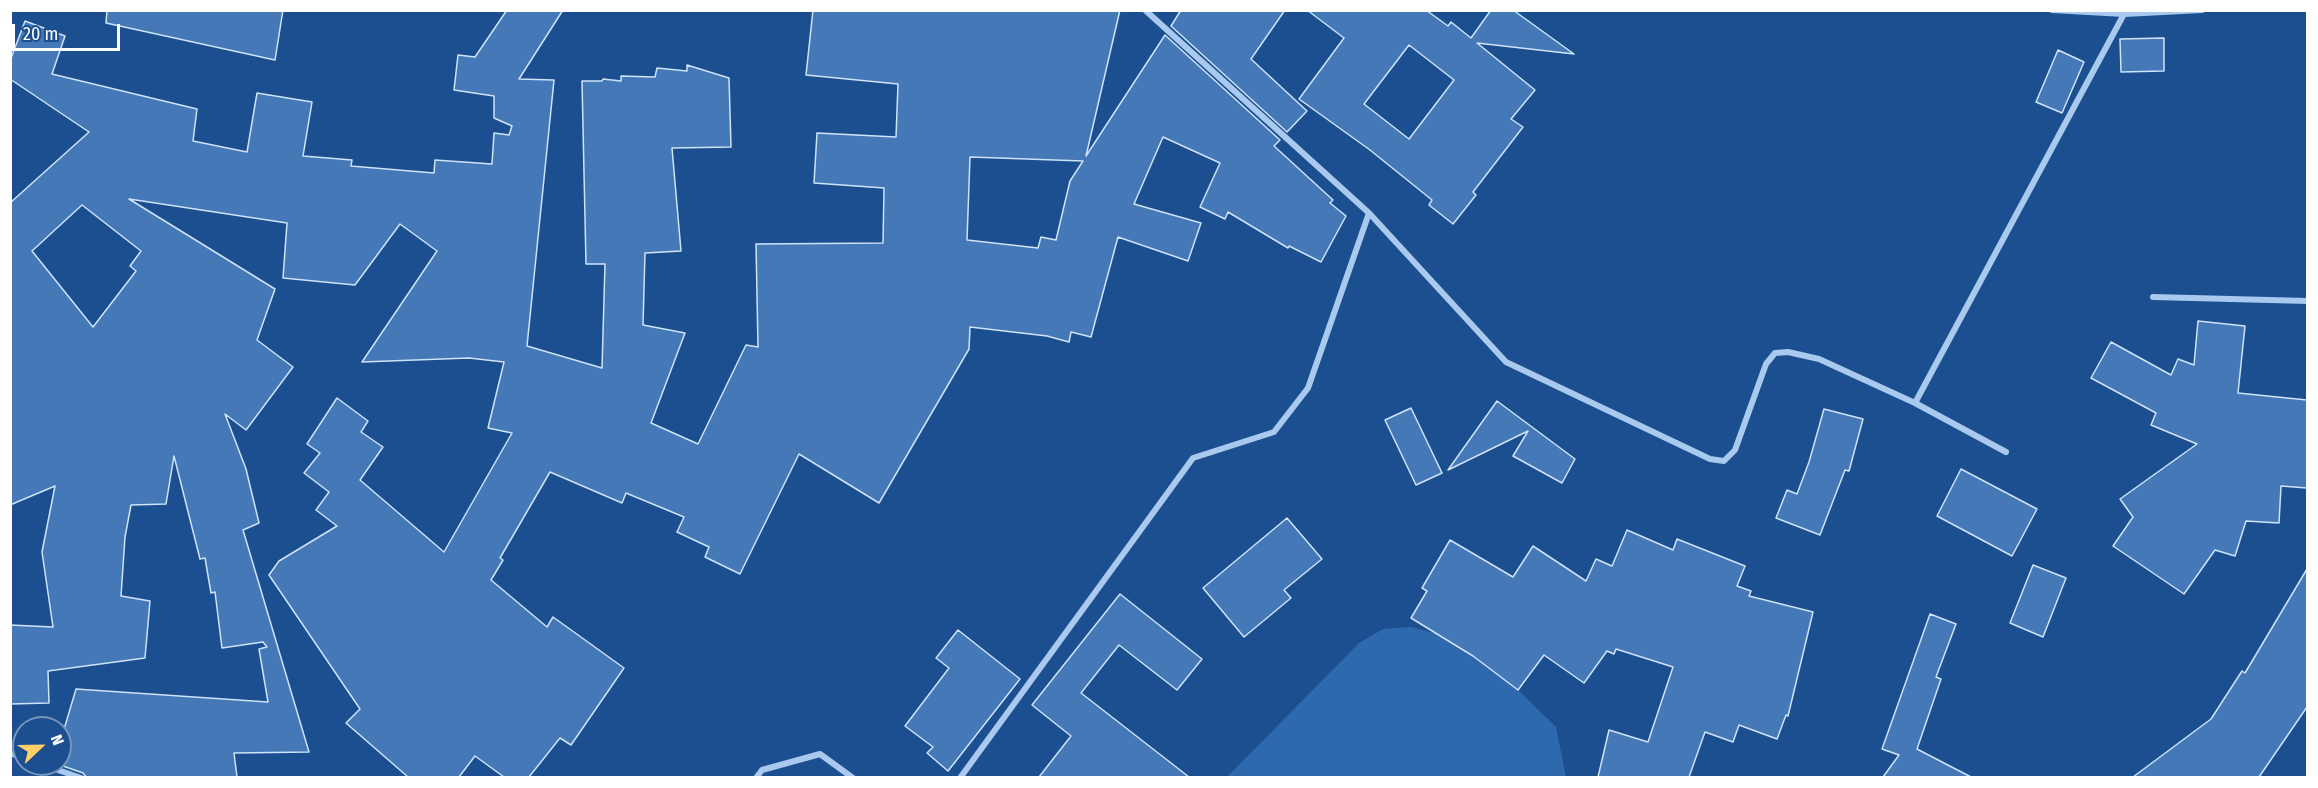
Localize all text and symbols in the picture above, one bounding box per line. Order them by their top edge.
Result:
scale bar [15,12,123,50]
text: 20 m [23,23,58,45]
north arrow [12,716,72,776]
text: N [47,732,68,748]

